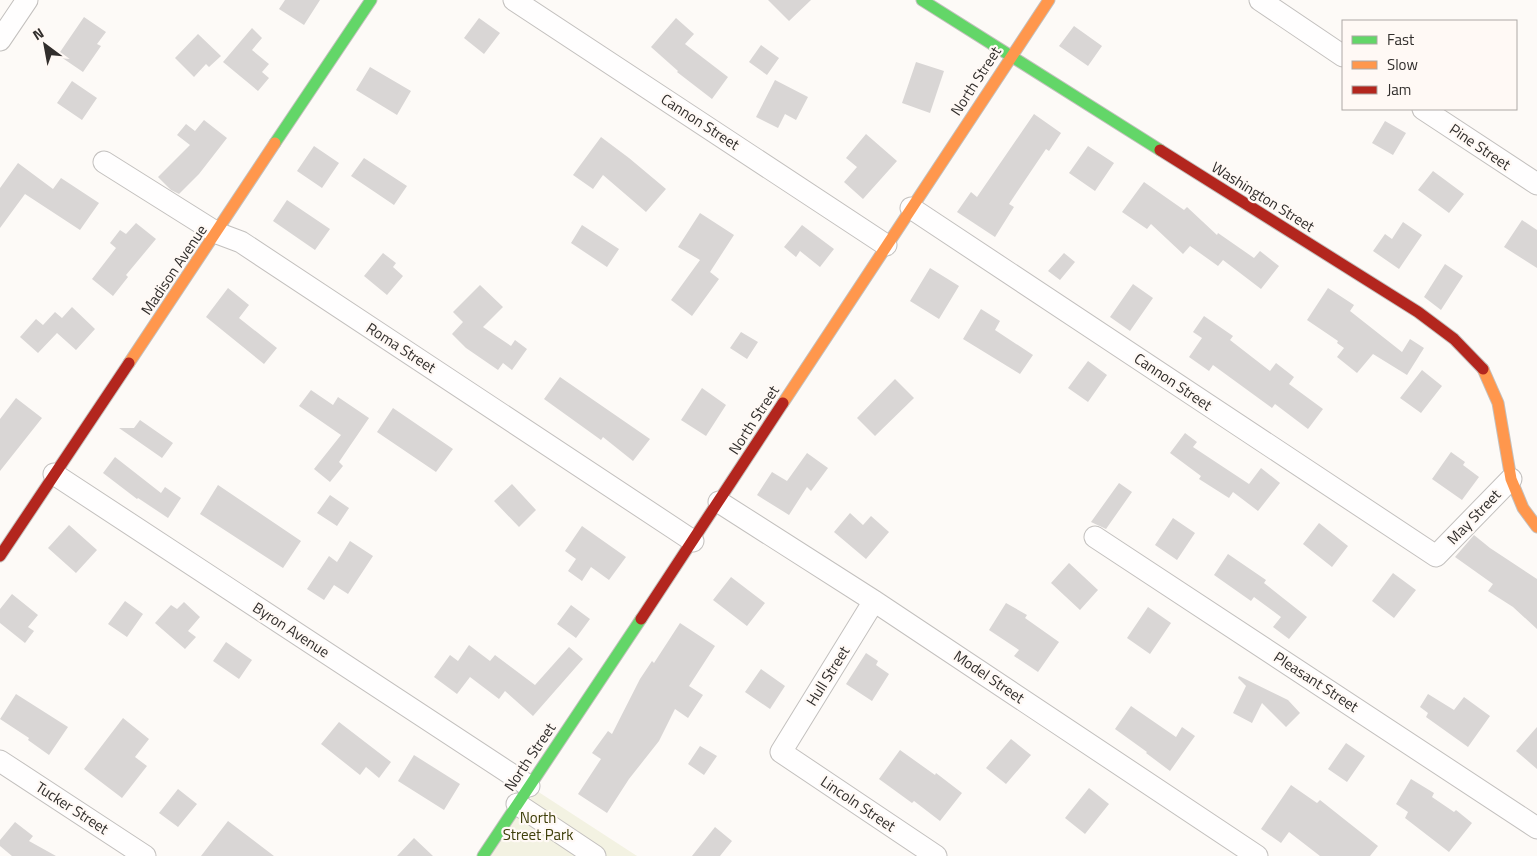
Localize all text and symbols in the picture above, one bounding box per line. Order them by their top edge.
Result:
north arrow [20,20,70,70]
legend [1342,20,1517,110]
text: N [28,22,48,45]
text: Fast [1387,28,1415,51]
street label: North Street [945,41,1007,120]
text: Slow [1387,53,1418,76]
text: Jam [1387,78,1411,101]
street label: Cannon Street [656,87,745,156]
street label: Pine Street [1445,118,1516,176]
street label: Washington Street [1207,156,1320,238]
street label: Madison Avenue [135,220,212,319]
street label: Roma Street [362,316,441,379]
street label: Cannon Street [1130,347,1218,417]
street label: North Street [723,380,785,459]
street label: May Street [1441,483,1506,550]
street label: Byron Avenue [248,596,334,663]
street label: Hull Street [800,641,855,710]
street label: Model Street [949,644,1030,709]
street label: Pleasant Street [1269,645,1364,718]
street label: North Street [498,717,561,796]
street label: Lincoln Street [816,770,901,838]
street label: Tucker Street [31,775,114,840]
park label: North Street Park [503,806,573,846]

